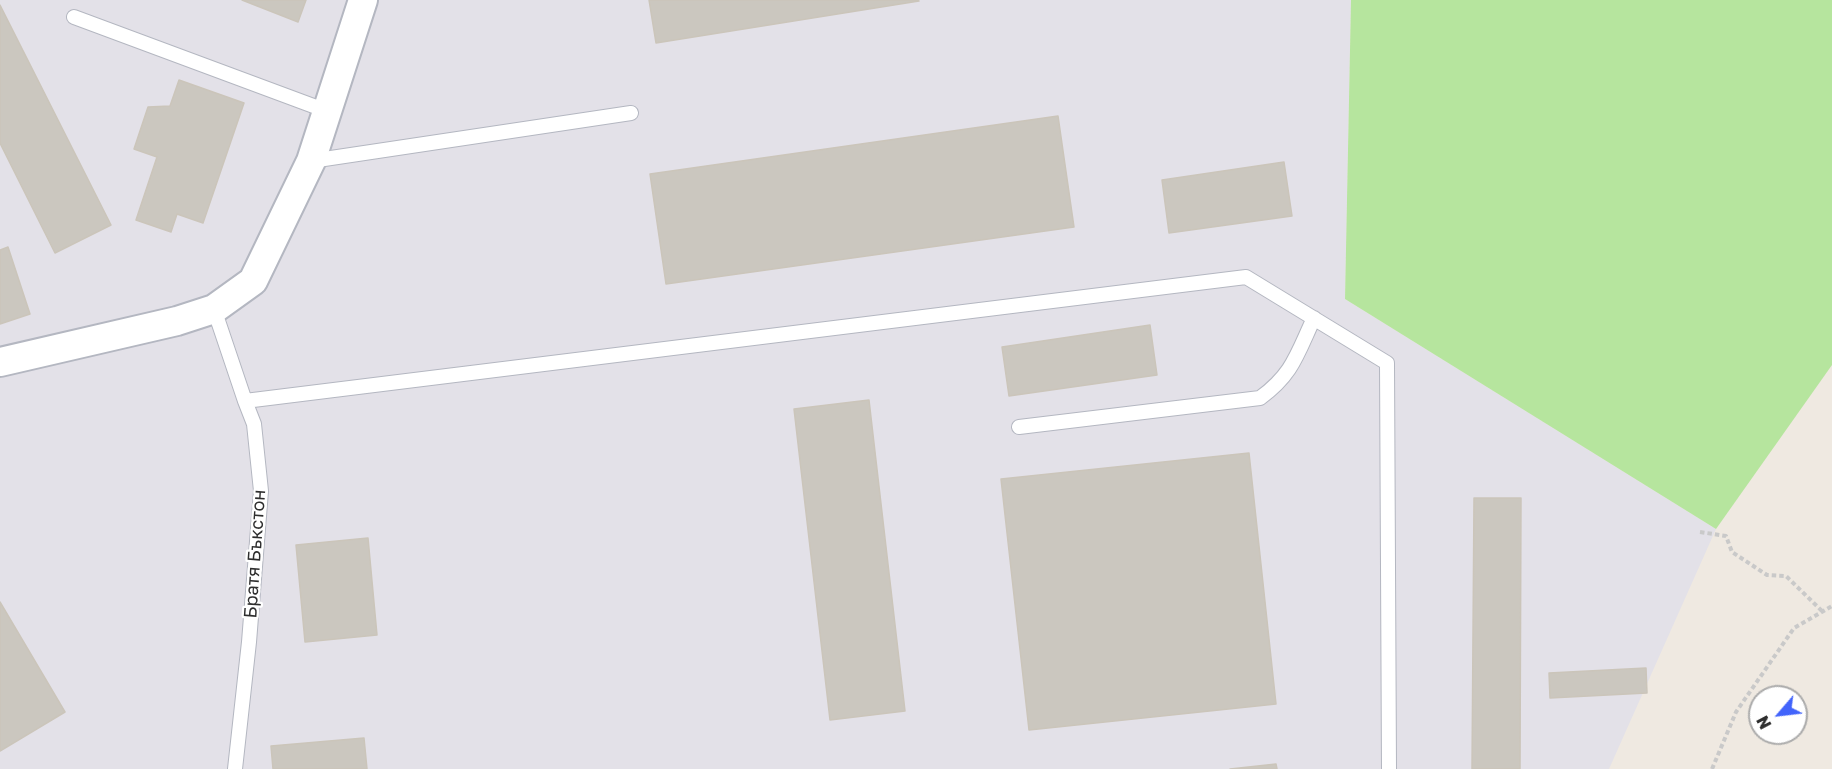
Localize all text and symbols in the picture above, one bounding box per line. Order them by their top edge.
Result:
street label: Братя Бъкстон [240,489,270,619]
north arrow [1748,685,1808,745]
text: N [1752,712,1776,733]

